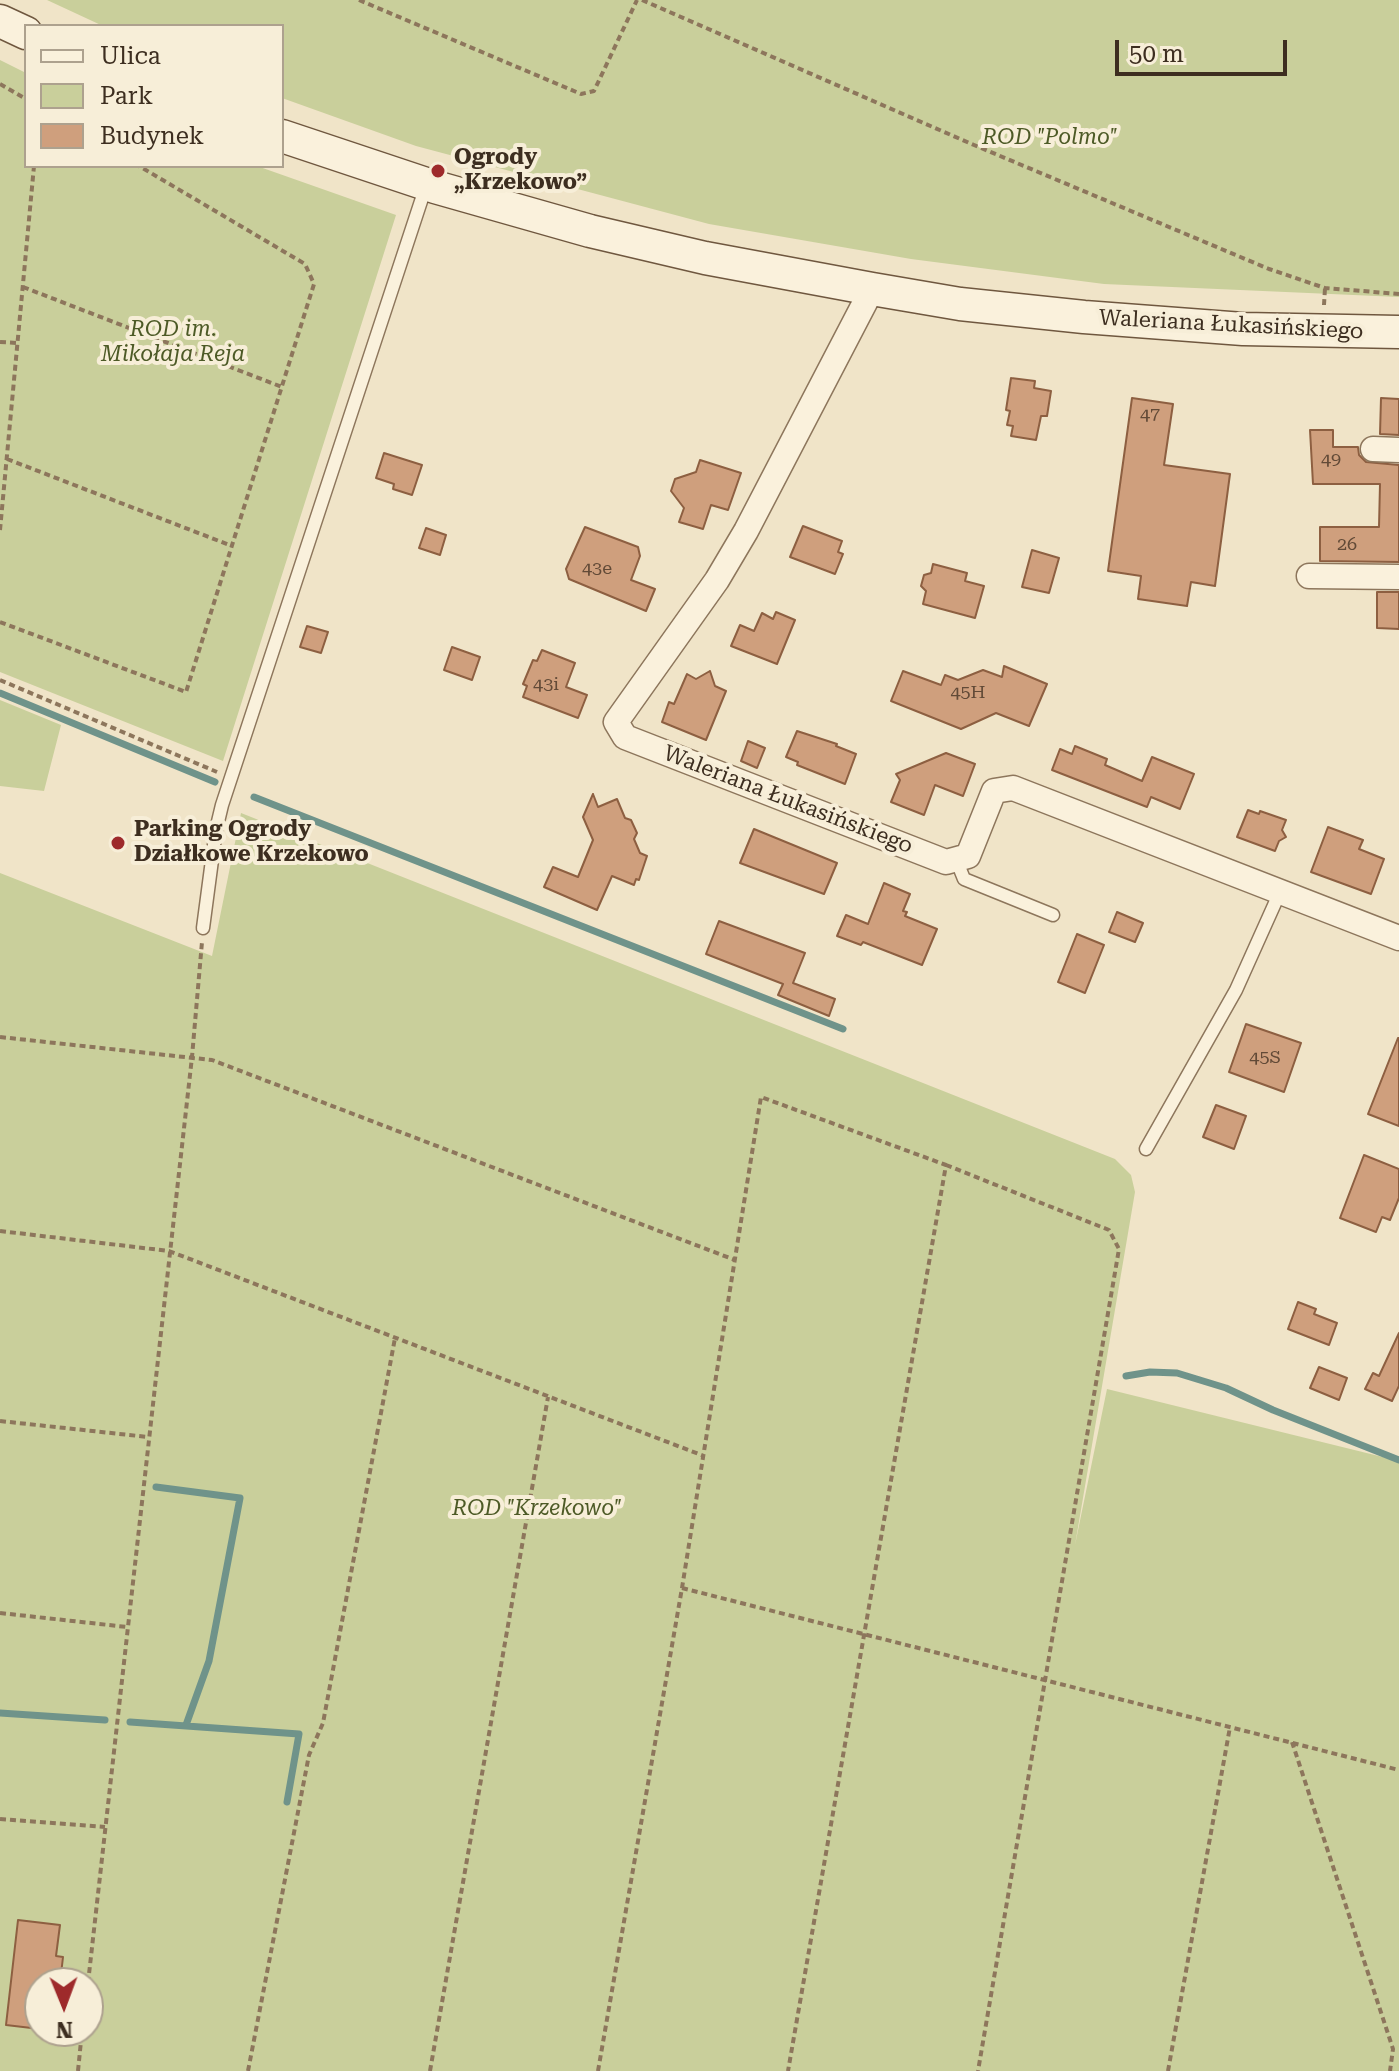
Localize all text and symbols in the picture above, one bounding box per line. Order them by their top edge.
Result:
legend [24,24,284,168]
scale bar [1119,24,1291,74]
text: 50 m [1129,40,1184,68]
text: Ulica [100,42,161,70]
text: Park [100,82,153,110]
text: Budynek [100,122,204,150]
park label: ROD "Polmo" [982,125,1118,151]
place label: Ogrody „Krzekowo” [454,145,587,196]
marker: Ogrody „Krzekowo” [429,162,447,180]
street label: Waleriana Łukasińskiego [1098,305,1364,345]
park label: ROD im. Mikołaja Reja [101,317,245,368]
house number: 47 [1140,404,1160,426]
house number: 49 [1321,449,1341,471]
house number: 26 [1337,534,1357,556]
house number: 43e [582,558,612,580]
house number: 43i [533,674,559,696]
house number: 45H [950,682,986,704]
street label: Waleriana Łukasińskiego [660,740,916,860]
place label: Parking Ogrody Działkowe Krzekowo [134,817,369,868]
marker: Parking Ogrody Działkowe Krzekowo [109,834,127,852]
house number: 45S [1249,1047,1281,1069]
park label: ROD "Krzekowo" [452,1496,622,1522]
north arrow [24,1967,104,2047]
text: N [56,2017,73,2042]

